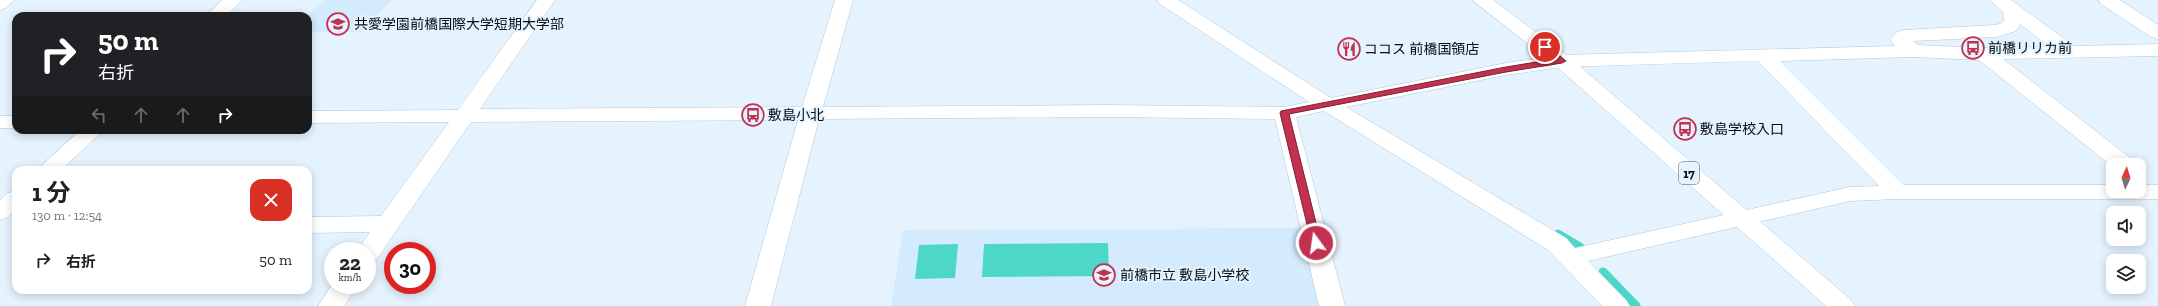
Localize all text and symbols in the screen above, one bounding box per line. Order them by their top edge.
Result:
school or university icon: 共愛学園前橋国際大学短期大学部 [325,11,351,37]
place label: 共愛学園前橋国際大学短期大学部 [354,16,564,33]
text: 50 m [98,24,159,57]
icon: right [32,28,84,80]
pin [1528,30,1562,64]
bus stop icon: 前橋リリカ前 [1960,35,1986,61]
restaurant icon: ココス 前橋国領店 [1336,36,1362,62]
icon: arrive [1534,36,1556,58]
place label: 前橋リリカ前 [1988,40,2072,57]
place label: ココス 前橋国領店 [1364,41,1479,58]
text: 右折 [98,62,134,84]
bus stop icon: 敷島小北 [740,102,766,128]
icon: left [88,104,110,126]
icon: ahead [130,104,152,126]
icon: ahead [172,104,194,126]
icon: right [214,104,236,126]
place label: 敷島小北 [768,107,824,124]
bus stop icon: 敷島学校入口 [1672,116,1698,142]
place label: 敷島学校入口 [1700,121,1784,138]
north arrow [2106,158,2146,198]
map controls [2106,158,2146,294]
road number: 17 [1679,162,1699,184]
text: 1 分 [32,178,70,207]
button: close [250,179,292,221]
button: sound [2106,206,2146,246]
text: 130 m · 12:54 [32,208,102,223]
position arrow [1295,222,1337,264]
speed limit sign: 30 [384,242,436,294]
icon: right [32,249,54,271]
text: 50 m [259,251,292,269]
text: 22 [339,251,361,275]
text: 右折 [66,253,96,271]
button: layers [2106,254,2146,294]
school or university icon: 前橋市立 敷島小学校 [1091,262,1117,288]
place label: 前橋市立 敷島小学校 [1120,267,1249,284]
text: km/h [339,272,361,284]

